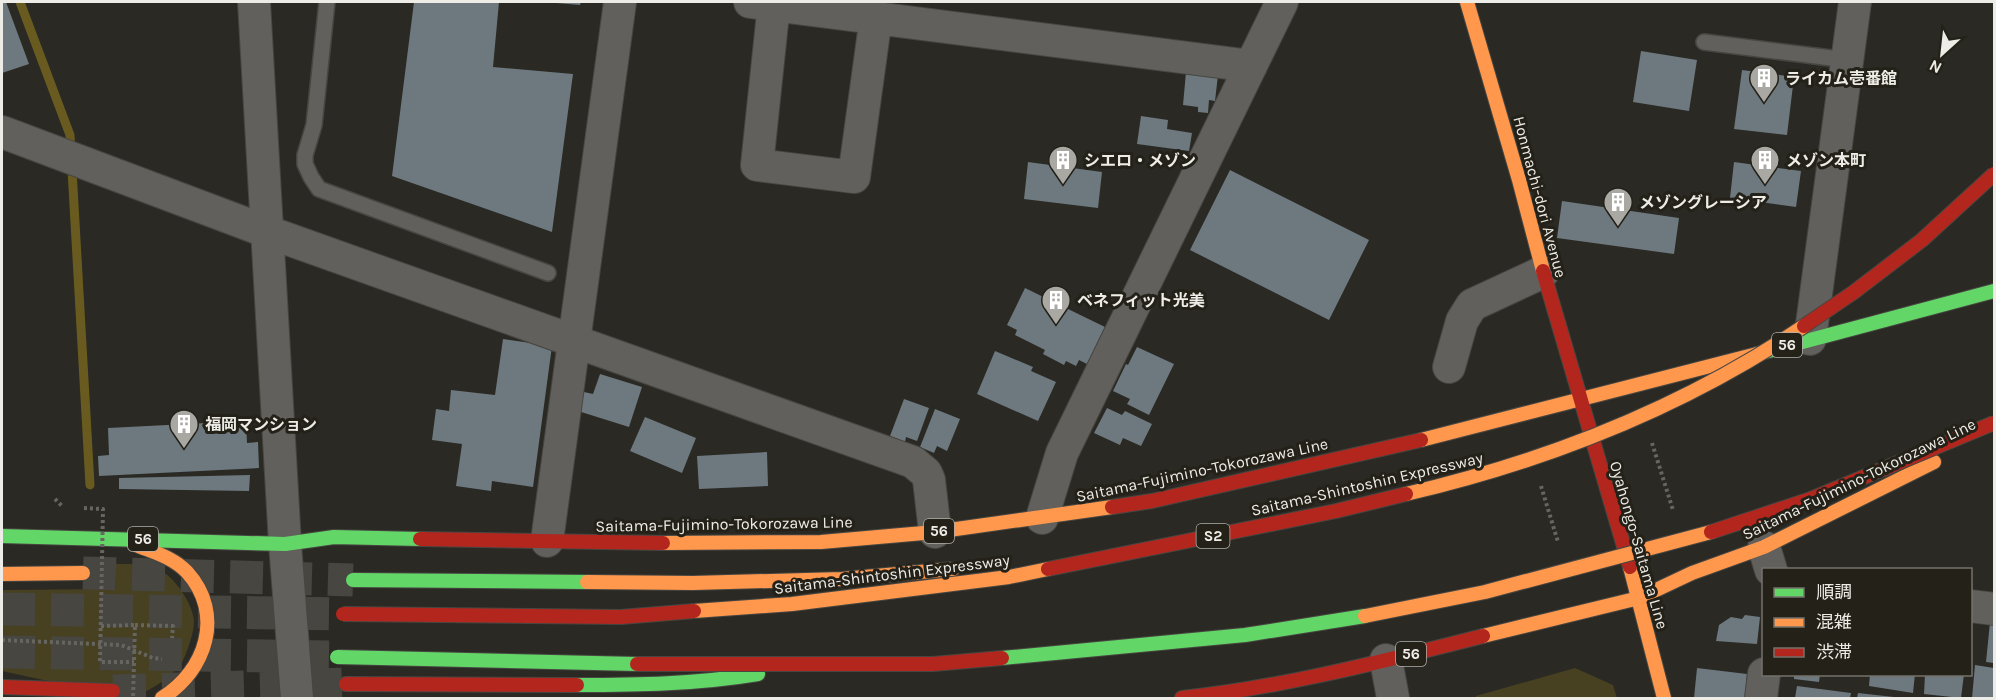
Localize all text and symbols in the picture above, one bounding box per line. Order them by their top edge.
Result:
north arrow [1912,24,1972,84]
text: N [1926,56,1945,78]
building icon: ライカム壱番館 [1748,62,1780,104]
place label: ライカム壱番館 [1785,69,1897,88]
street label: Honmachi-dori Avenue [1509,114,1571,280]
building icon: シエロ・メゾン [1047,144,1079,186]
building icon: メゾン本町 [1749,144,1781,186]
place label: シエロ・メゾン [1084,151,1196,170]
place label: メゾン本町 [1786,151,1866,170]
building icon: メゾングレーシア [1602,186,1634,228]
place label: メゾングレーシア [1639,193,1767,212]
building icon: ベネフィット光美 [1040,284,1072,326]
place label: ベネフィット光美 [1077,291,1205,310]
road number: 56 [1772,333,1802,357]
building icon: 福岡マンション [168,408,200,450]
street label: Saitama-Fujimino-Tokorozawa Line [1739,414,1979,544]
place label: 福岡マンション [205,415,317,434]
street label: Saitama-Fujimino-Tokorozawa Line [1074,434,1330,506]
street label: Saitama-Shintoshin Expressway [1249,448,1485,520]
street label: Oyahongo-Saitama Line [1606,459,1672,631]
street label: Saitama-Fujimino-Tokorozawa Line [595,512,853,536]
road number: 56 [924,519,954,543]
road number: S2 [1196,524,1230,548]
road number: 56 [128,527,158,551]
street label: Saitama-Shintoshin Expressway [773,550,1012,598]
legend [1762,568,1972,676]
text: 順調 [1816,581,1852,603]
text: 混雑 [1816,611,1852,633]
text: 渋滞 [1816,641,1852,663]
road number: 56 [1396,642,1426,666]

